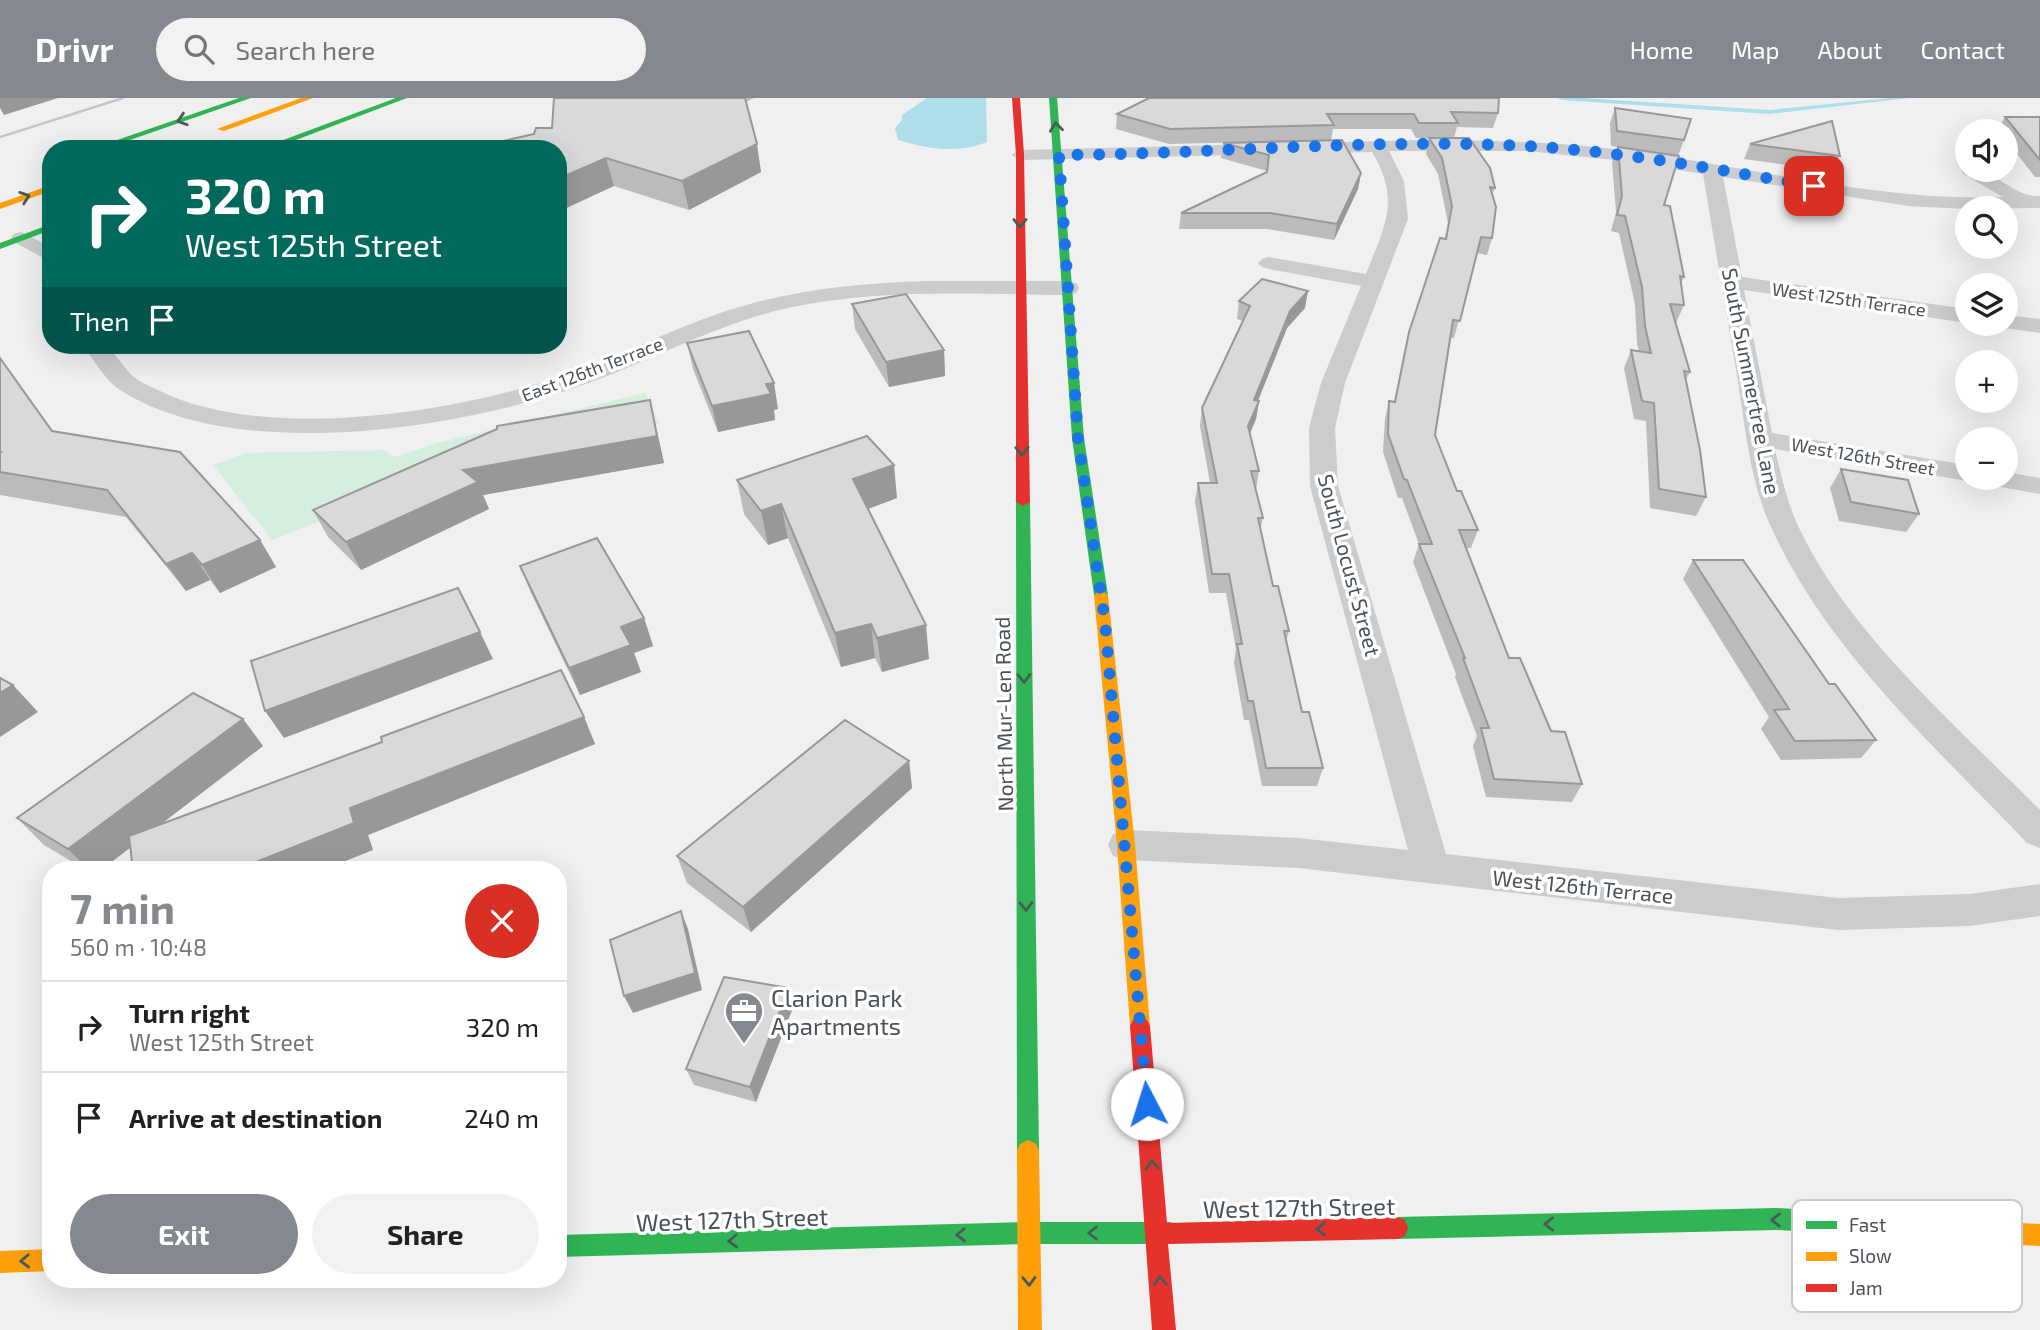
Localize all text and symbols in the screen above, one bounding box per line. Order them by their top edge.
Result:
search box [156,18,646,81]
text: Drivr [35,29,114,69]
icon: search [180,30,218,68]
text: Search here [236,34,375,65]
text: Home [1630,35,1693,64]
text: Map [1731,35,1779,64]
text: About [1817,35,1883,64]
text: Contact [1921,35,2005,64]
one-way arrow [176,111,188,126]
map controls [1955,119,2018,490]
button: sound [1955,119,2018,182]
one-way arrow [1048,121,1063,132]
pin [1784,156,1844,216]
text: 320 m [185,165,326,224]
icon: arrive [1795,167,1833,205]
icon: right [70,168,161,259]
one-way arrow [19,191,31,205]
button: search [1955,196,2018,259]
one-way arrow [1012,219,1028,229]
text: West 125th Street [185,225,442,263]
street label: South Summertree Lane [1718,266,1786,496]
button: layers [1955,273,2018,336]
street label: West 125th Terrace [1771,277,1927,321]
icon: arrive [143,301,181,339]
text: Then [70,305,129,336]
street label: East 126th Terrace [518,332,666,406]
button: + [1955,350,2018,413]
button: − [1955,427,2018,490]
street label: West 126th Street [1790,433,1937,479]
one-way arrow [1014,446,1029,457]
street label: South Locust Street [1314,471,1386,659]
street label: North Mur-Len Road [989,616,1017,812]
one-way arrow [1016,674,1032,684]
street label: West 126th Terrace [1491,864,1675,908]
text: 7 min [70,882,175,932]
button: close [465,884,539,958]
one-way arrow [1018,901,1034,912]
text: 560 m · 10:48 [70,933,207,961]
place label: Clarion Park Apartments [771,983,903,1040]
office icon: Clarion Park Apartments [723,990,765,1045]
text: Turn right [129,997,250,1028]
icon: right [70,1008,108,1046]
text: 320 m [466,1011,539,1042]
text: West 125th Street [129,1028,314,1056]
position arrow [1110,1067,1184,1141]
icon: arrive [70,1099,108,1137]
text: Arrive at destination [129,1102,382,1133]
text: 240 m [464,1102,539,1133]
one-way arrow [1144,1159,1159,1170]
street label: West 127th Street [1203,1191,1395,1223]
button: Exit [70,1194,298,1274]
button: Share [312,1194,539,1274]
legend [1792,1200,2022,1312]
street label: West 127th Street [635,1201,829,1237]
one-way arrow [1770,1212,1781,1227]
text: Fast [1849,1213,1886,1236]
one-way arrow [1543,1216,1554,1232]
one-way arrow [1316,1221,1327,1236]
one-way arrow [1087,1225,1097,1241]
one-way arrow [955,1228,966,1243]
one-way arrow [727,1234,738,1249]
text: Slow [1849,1244,1892,1267]
one-way arrow [20,1253,30,1269]
one-way arrow [1153,1276,1168,1287]
text: Jam [1849,1276,1883,1299]
one-way arrow [1021,1277,1037,1287]

